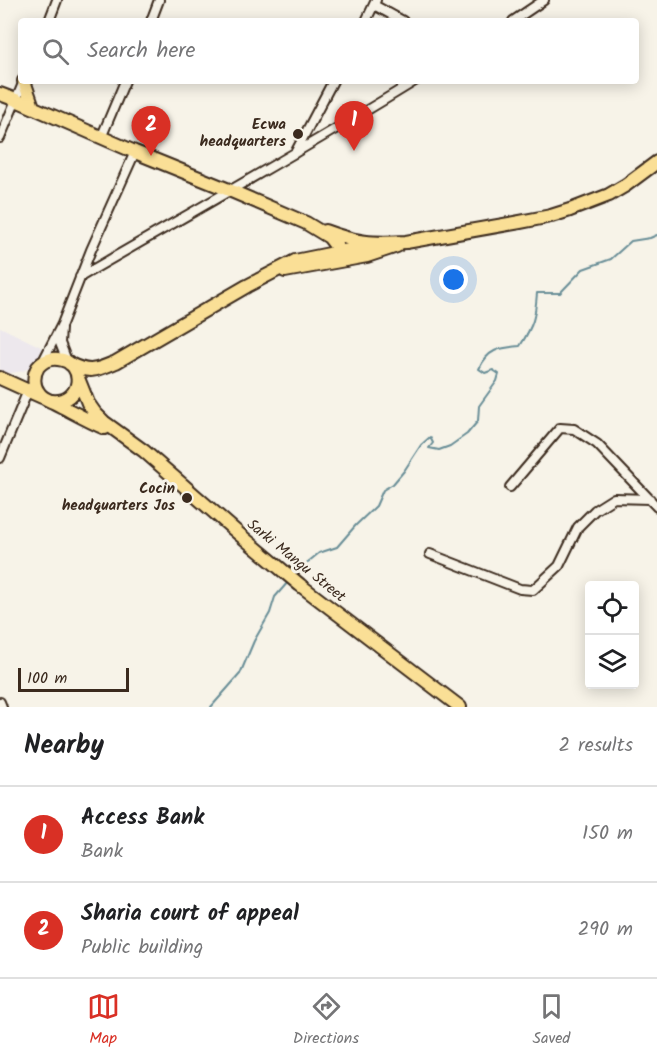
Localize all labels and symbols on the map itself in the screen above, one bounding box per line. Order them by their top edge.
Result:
pin: 1 [334,102,374,151]
pin: 2 [132,106,170,156]
place label: Ecwa headquarters [200,113,286,154]
marker: Ecwa headquarters [291,127,305,141]
your location [439,265,468,294]
place label: Cocin headquarters Jos [62,477,175,518]
marker: Cocin headquarters Jos [180,491,194,505]
street label: Sarki Mangu Street [241,513,351,609]
scale bar [18,665,129,692]

